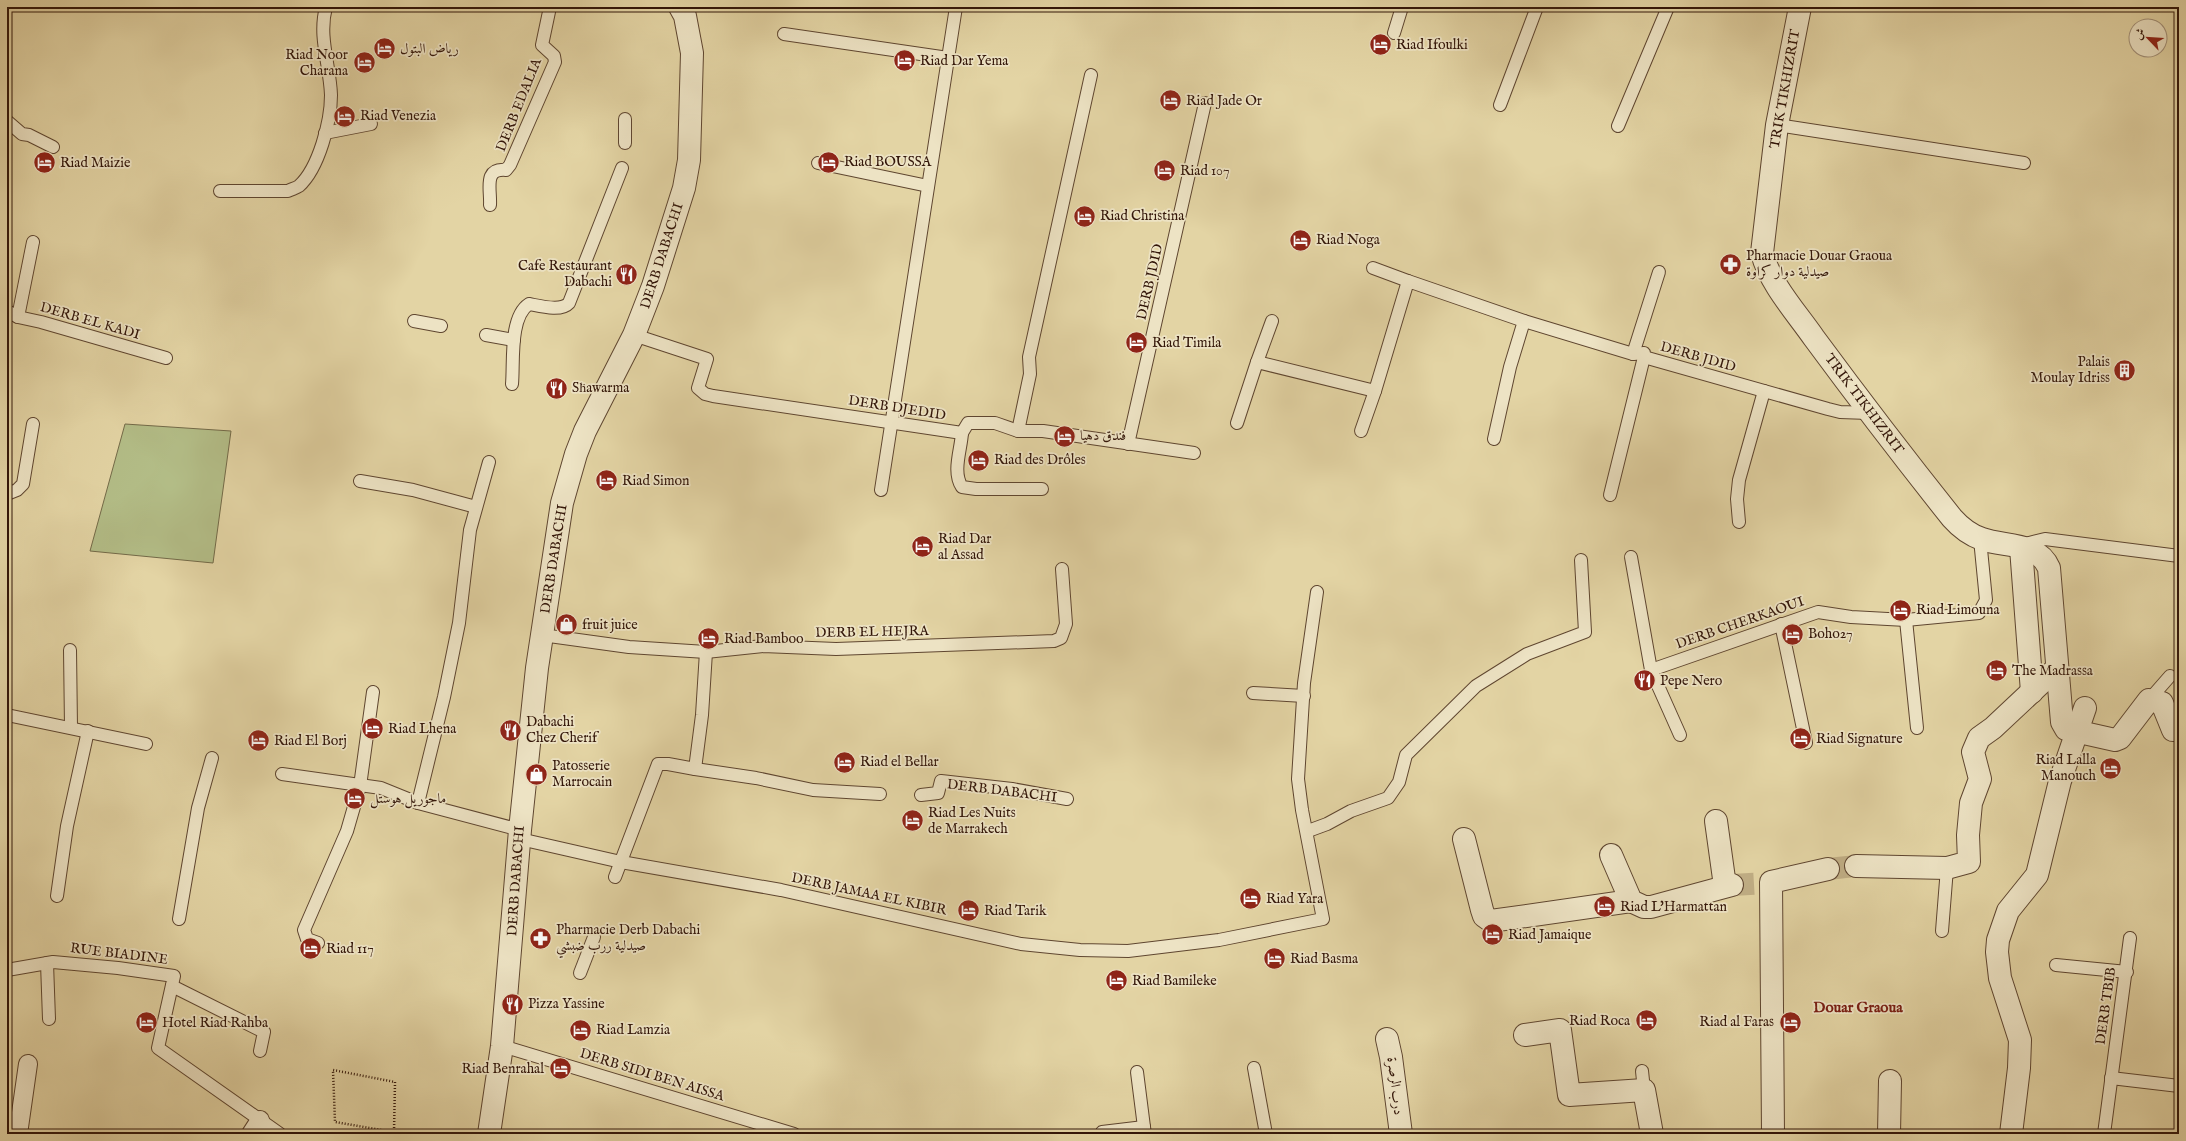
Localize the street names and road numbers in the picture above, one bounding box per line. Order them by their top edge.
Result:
street label: TRIK TIKHIZRIT [1766,27,1805,150]
street label: DERB EDALIA [492,55,546,154]
street label: DERB DABACHI [636,201,688,311]
street label: DERB JDID [1132,242,1168,322]
street label: DERB EL KADI [38,298,142,344]
street label: DERB JDID [1658,338,1738,376]
street label: TRIK TIKHIZRIT [1820,350,1908,458]
street label: DERB DJEDID [847,391,947,425]
street label: DERB DABACHI [536,503,572,615]
street label: DERB CHERKAOUI [1673,593,1807,653]
street label: DERB EL HEJRA [815,622,930,642]
street label: DERB DABACHI [946,775,1058,807]
street label: DERB DABACHI [503,825,529,937]
street label: DERB JAMAA EL KIBIR [790,869,949,919]
street label: RUE BIADINE [69,939,169,969]
street label: DERB TBIB [2092,966,2120,1046]
street label: DERB SIDI BEN AISSA [577,1044,727,1106]
street label: درب الرصرة [1383,1056,1407,1116]

